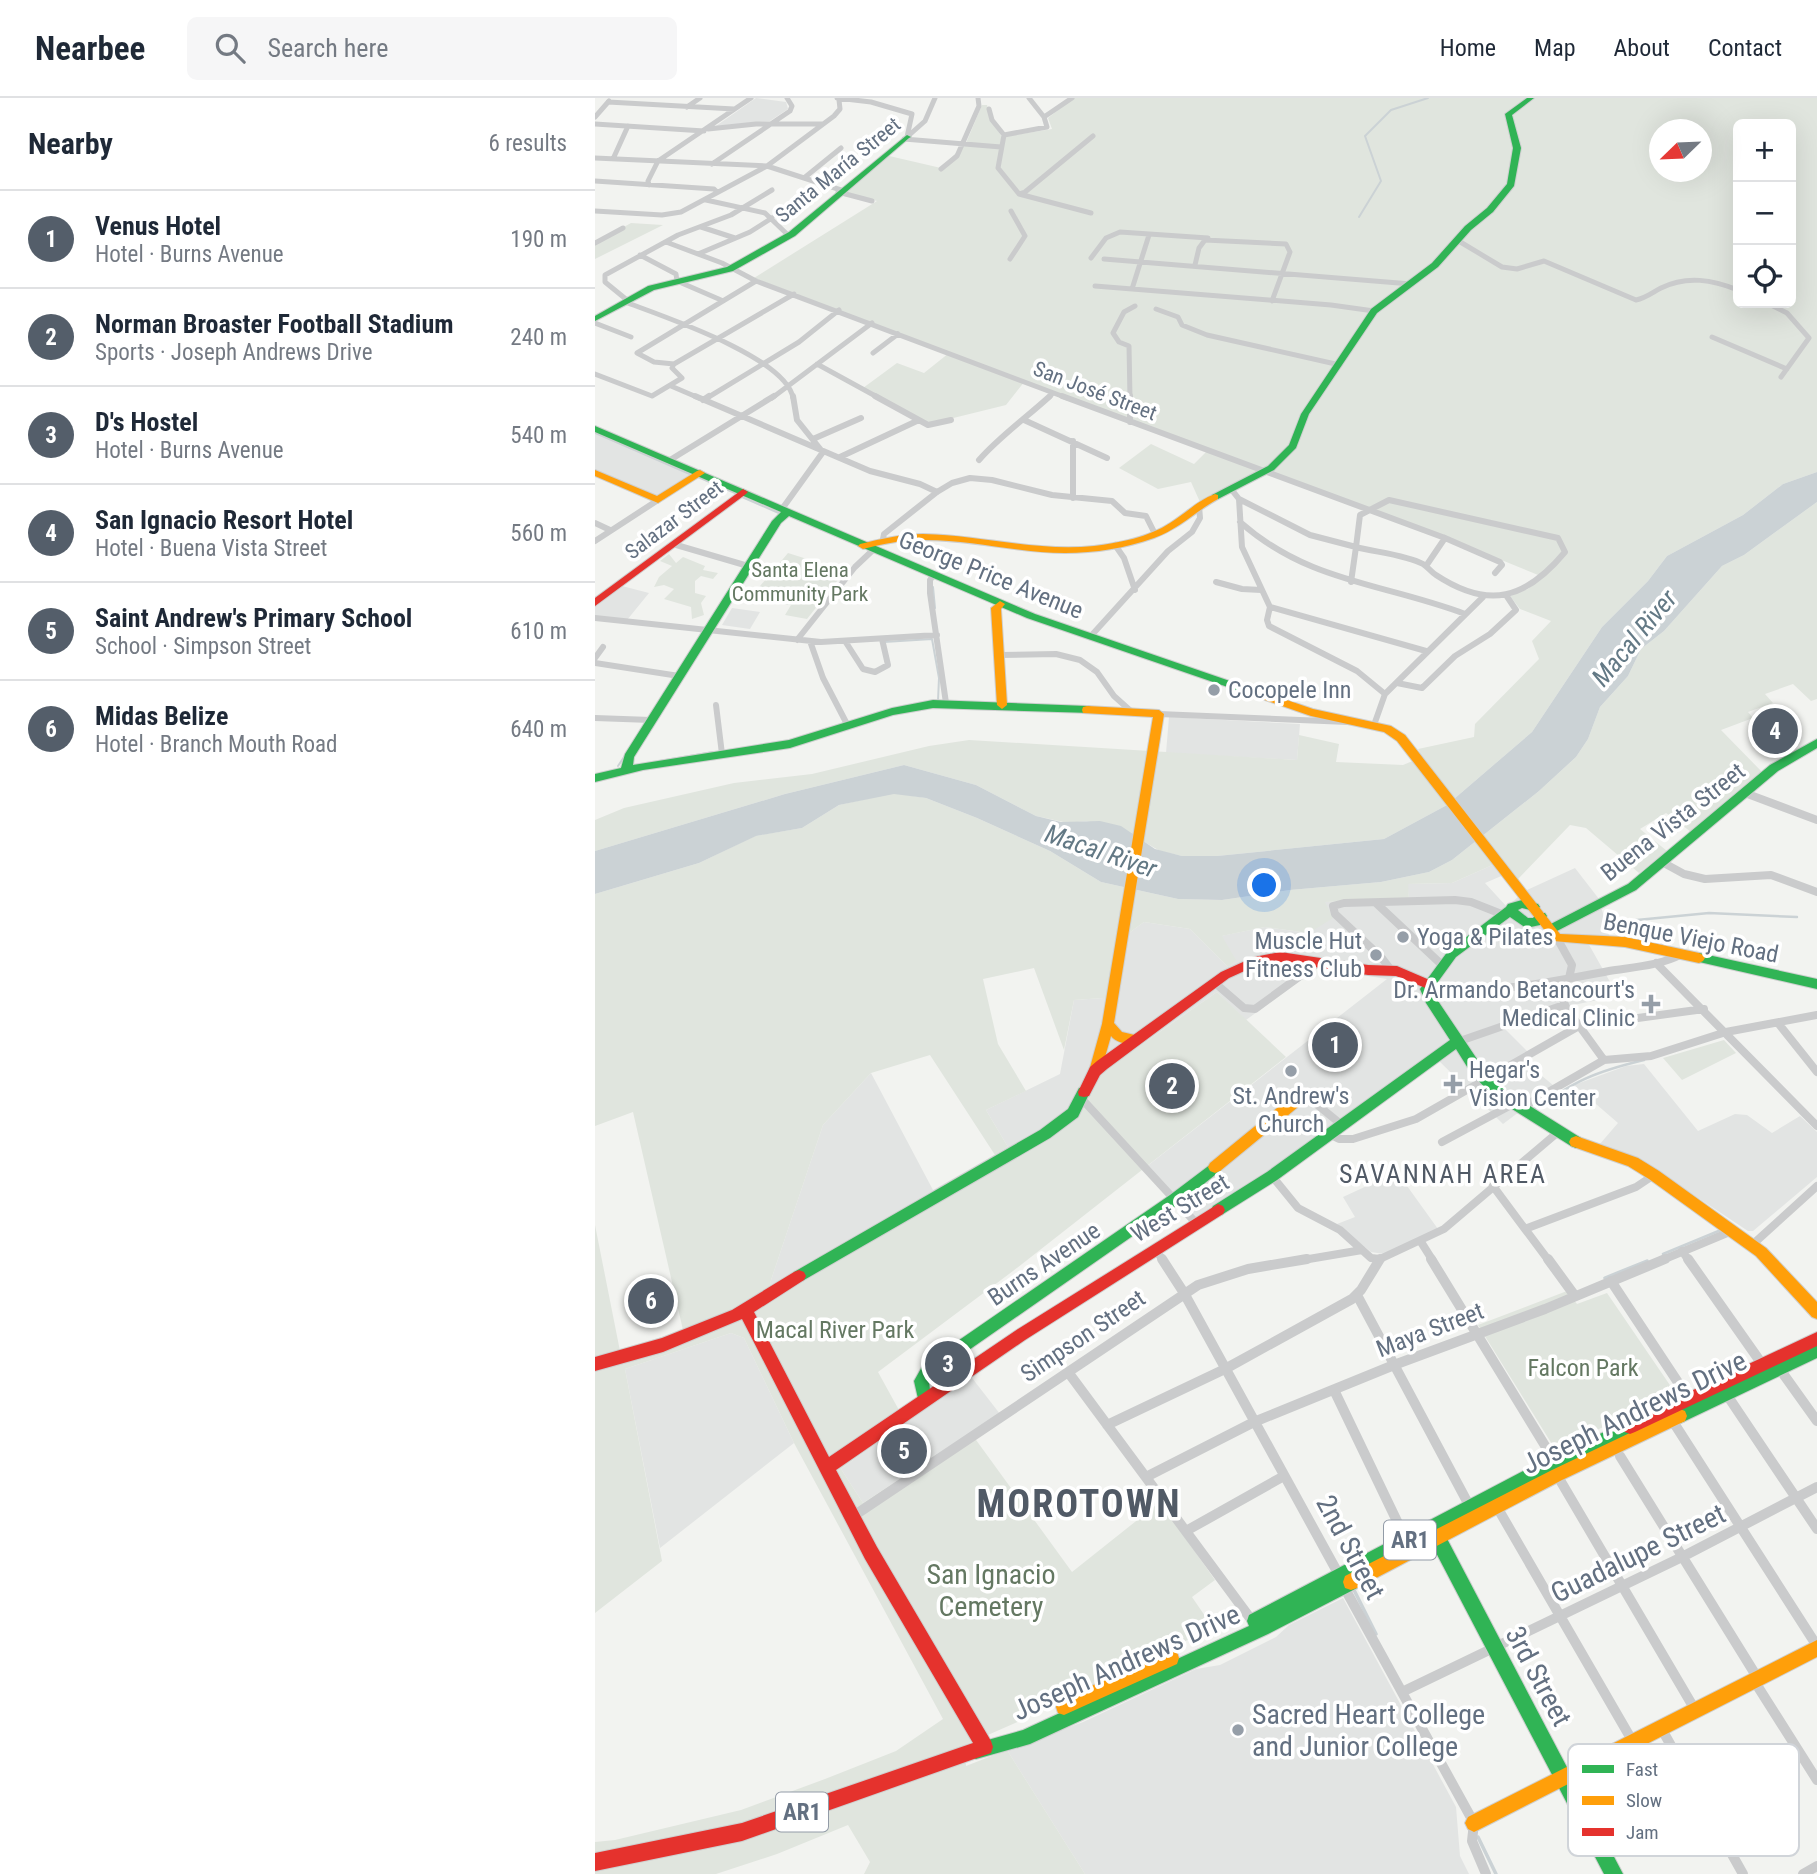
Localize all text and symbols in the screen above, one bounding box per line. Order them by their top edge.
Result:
search box [187,17,677,80]
text: Nearbee [35,29,145,68]
icon: search [211,29,249,67]
text: Search here [267,33,388,63]
text: Home [1440,34,1496,62]
text: Map [1534,34,1576,62]
text: About [1614,34,1670,62]
text: Contact [1708,34,1782,62]
street label: Santa María Street [771,112,905,228]
north arrow [1649,119,1712,182]
map controls [1733,119,1796,308]
button: + [1733,119,1796,182]
text: Nearby [28,126,113,161]
text: 6 results [489,130,567,157]
button: − [1733,182,1796,245]
text: Venus Hotel [95,211,221,241]
text: 1 [45,226,57,253]
text: 190 m [510,226,567,253]
text: Hotel · Burns Avenue [95,241,284,268]
button: locate [1733,245,1796,308]
text: Norman Broaster Football Stadium [95,309,453,339]
text: 2 [45,324,57,351]
text: 240 m [510,324,567,351]
text: Sports · Joseph Andrews Drive [95,339,373,366]
street label: San José Street [1030,356,1160,426]
text: D's Hostel [95,407,198,437]
text: 3 [45,422,57,449]
text: 540 m [510,422,567,449]
text: Hotel · Burns Avenue [95,437,284,464]
street label: Salazar Street [621,476,727,564]
text: San Ignacio Resort Hotel [95,505,353,535]
text: 4 [45,520,57,547]
text: 560 m [510,520,567,547]
street label: George Price Avenue [895,525,1087,625]
text: Hotel · Buena Vista Street [95,535,327,562]
park label: Santa Elena Community Park [732,558,869,606]
water label: Macal River [1585,583,1684,692]
text: Saint Andrew's Primary School [95,603,412,633]
text: 5 [45,618,57,645]
text: 610 m [510,618,567,645]
text: School · Simpson Street [95,633,311,660]
place label: Cocopele Inn [1228,676,1351,704]
marker: Cocopele Inn [1206,682,1222,698]
text: Midas Belize [95,701,228,731]
pin: 4 [1752,705,1798,757]
text: 6 [45,716,57,743]
text: 640 m [510,716,567,743]
text: Hotel · Branch Mouth Road [95,731,338,758]
street label: Buena Vista Street [1595,757,1751,887]
water label: Macal River [1041,818,1162,884]
your location [1247,868,1281,902]
street label: Benque Viejo Road [1601,907,1781,969]
place label: Yoga & Pilates [1417,923,1553,951]
place label: Muscle Hut Fitness Club [1245,927,1362,983]
marker: Yoga & Pilates [1395,929,1411,945]
marker: Muscle Hut Fitness Club [1368,947,1384,963]
place label: Dr. Armando Betancourt's Medical Clinic [1393,976,1635,1032]
marker: Dr. Armando Betancourt's Medical Clinic [1641,994,1661,1014]
pin: 1 [1312,1019,1358,1071]
place label: Hegar's Vision Center [1469,1056,1596,1112]
pin: 2 [1149,1060,1195,1112]
marker: St. Andrew's Church [1283,1063,1299,1079]
marker: Hegar's Vision Center [1443,1074,1463,1094]
place label: St. Andrew's Church [1233,1082,1349,1138]
district label: SAVANNAH AREA [1339,1159,1547,1189]
street label: West Street [1126,1168,1234,1248]
street label: Burns Avenue [983,1216,1105,1312]
pin: 6 [628,1275,674,1327]
street label: Simpson Street [1015,1284,1151,1388]
street label: Maya Street [1372,1297,1488,1363]
park label: Macal River Park [756,1316,914,1344]
pin: 3 [925,1338,971,1390]
street label: Joseph Andrews Drive [1517,1344,1752,1481]
park label: Falcon Park [1527,1354,1639,1382]
pin: 5 [881,1425,927,1477]
district label: MOROTOWN [977,1482,1181,1526]
street label: 2nd Street [1309,1489,1392,1605]
street label: Guadalupe Street [1546,1497,1731,1610]
road number: AR1 [1384,1520,1436,1560]
park label: San Ignacio Cemetery [926,1558,1056,1623]
street label: Joseph Andrews Drive [1007,1597,1245,1727]
street label: 3rd Street [1499,1621,1578,1732]
place label: Sacred Heart College and Junior College [1252,1698,1485,1763]
marker: Sacred Heart College and Junior College [1230,1722,1246,1738]
legend [1568,1744,1799,1856]
text: Fast [1626,1758,1658,1781]
text: Slow [1626,1789,1662,1812]
road number: AR1 [776,1792,828,1832]
text: Jam [1626,1821,1659,1844]

